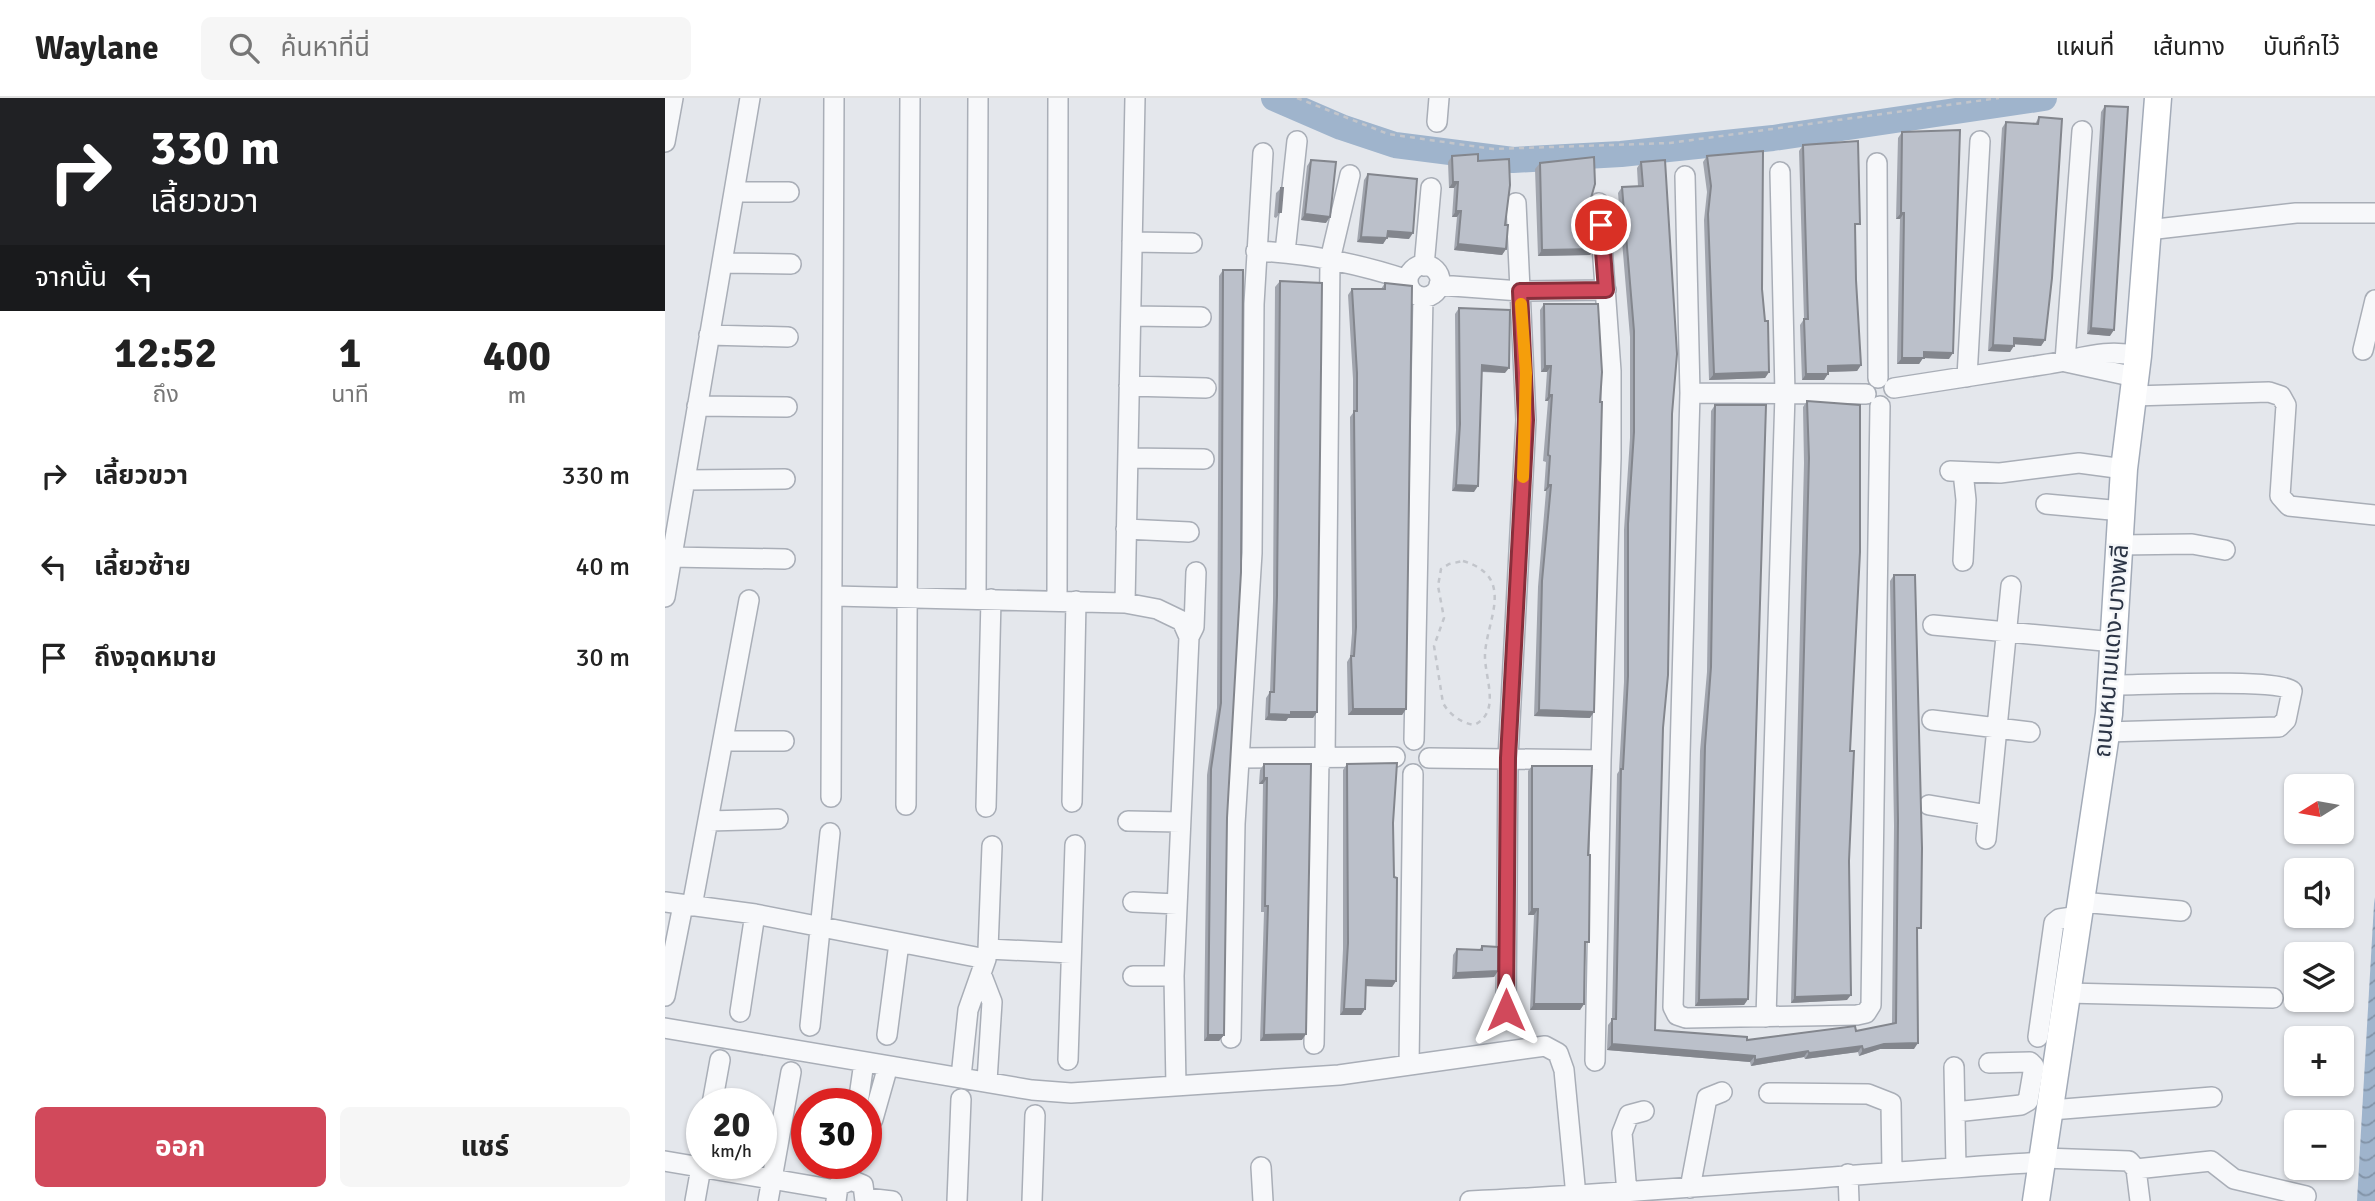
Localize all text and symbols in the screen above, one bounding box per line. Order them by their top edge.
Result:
search box [201,17,691,80]
text: Waylane [35,28,159,69]
icon: search [225,29,263,67]
text: ค้นหาที่นี่ [281,32,370,64]
text: แผนที่ [2056,32,2114,62]
text: เส้นทาง [2152,32,2225,62]
text: บันทึกไว้ [2263,32,2340,62]
text: 330 m [150,118,280,178]
icon: right [35,126,126,217]
text: เลี้ยวขวา [150,182,258,221]
pin [1571,195,1631,255]
icon: arrive [1582,206,1620,244]
icon: left [121,259,159,297]
text: จากนั้น [35,262,107,294]
text: 12:52 [114,328,217,379]
text: 1 [339,328,361,379]
text: 400 [483,331,551,382]
text: ถึง [153,380,179,409]
text: นาที [331,380,369,409]
text: m [508,381,526,410]
icon: right [35,457,73,495]
text: เลี้ยวขวา [94,460,188,492]
text: 330 m [561,460,630,492]
street label: ถนนหนามแดง-บางพลี [2087,543,2135,759]
icon: left [35,548,73,586]
text: เลี้ยวซ้าย [94,551,191,583]
text: 40 m [575,551,630,583]
icon: arrive [35,639,73,677]
text: ถึงจุดหมาย [94,642,217,674]
text: 30 m [575,642,630,674]
north arrow [2284,774,2354,844]
map controls [2284,774,2354,1180]
button: sound [2284,858,2354,928]
button: layers [2284,942,2354,1012]
position arrow [1469,973,1543,1047]
button: + [2284,1026,2354,1096]
speed limit sign: 30 [791,1088,882,1179]
text: 20 [713,1103,750,1146]
button: ออก [35,1107,326,1187]
button: แชร์ [340,1107,630,1187]
button: − [2284,1110,2354,1180]
text: km/h [711,1140,752,1162]

